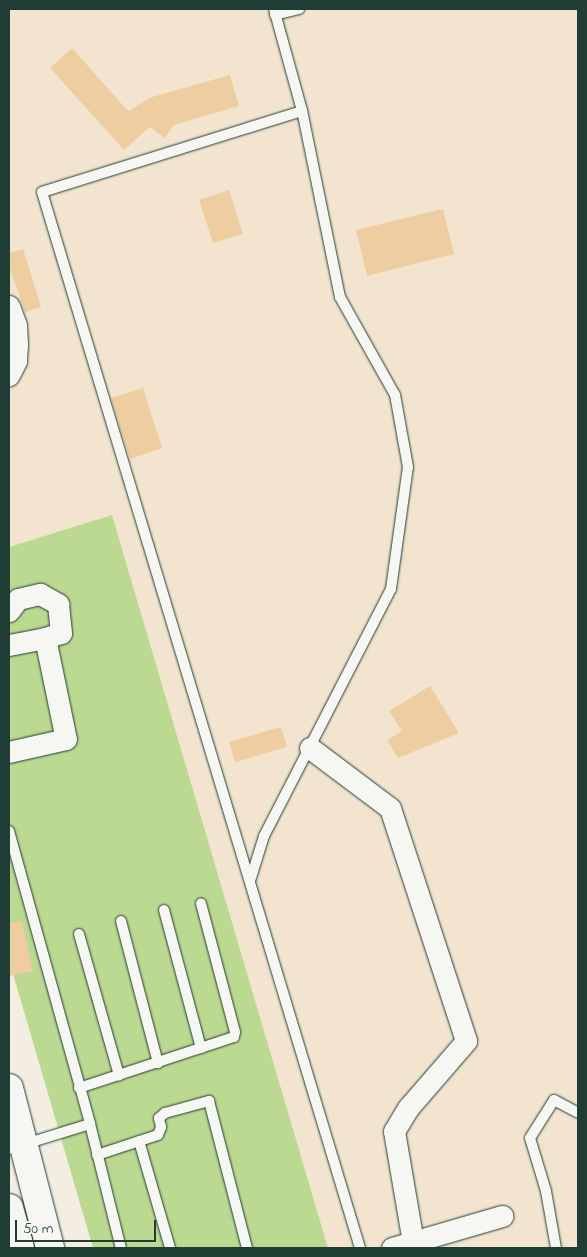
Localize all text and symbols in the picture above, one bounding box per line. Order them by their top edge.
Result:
scale bar [18,1210,159,1242]
text: 50 m [23,1218,53,1240]

